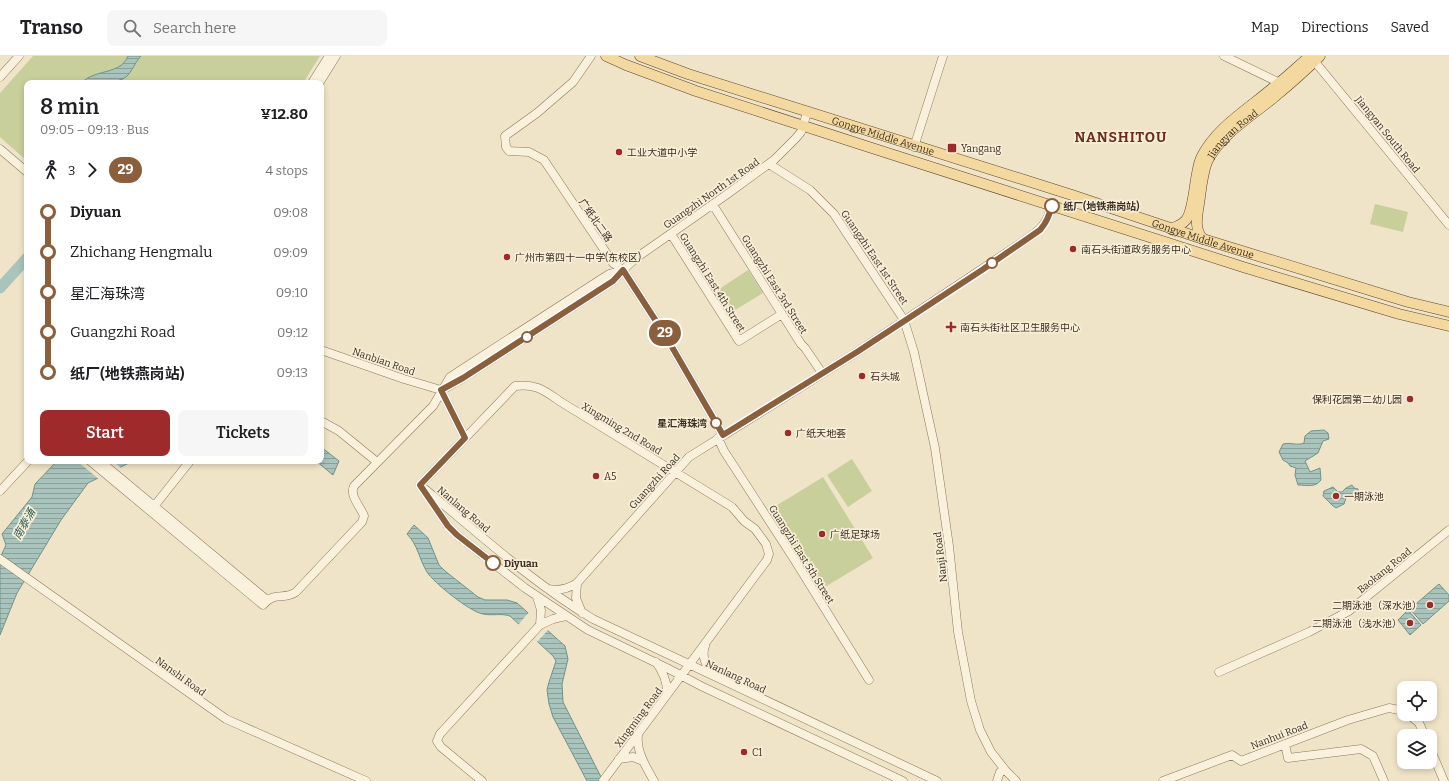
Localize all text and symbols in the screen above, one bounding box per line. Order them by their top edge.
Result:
search box [107,10,387,46]
text: Transo [20,16,83,39]
icon: search [121,17,143,39]
text: Search here [153,19,236,37]
text: Map [1251,19,1279,36]
text: Directions [1301,19,1369,36]
text: Saved [1391,19,1429,36]
text: 8 min [40,93,99,120]
street label: Jiangyan South Road [1352,93,1422,176]
text: ¥12.80 [261,105,308,123]
street label: Jiangyan Road [1205,107,1261,162]
street label: Gongye Middle Avenue [830,115,936,158]
text: 09:05 – 09:13 · Bus [40,122,149,137]
district label: NANSHITOU [1075,129,1167,146]
marker: Yangang [946,142,958,154]
place label: Yangang [961,143,1002,155]
marker: 工业大道中小学 [614,147,624,157]
place label: 工业大道中小学 [627,147,697,159]
street label: Guangzhi North 1st Road [661,156,762,232]
icon: walk [40,159,62,181]
icon: forward [81,159,103,181]
text: 29 [117,161,134,178]
text: 3 [68,163,75,178]
text: 4 stops [266,163,308,178]
street label: 广纸北二路 [576,197,614,244]
marker: 纸厂(地铁燕岗站) [1044,198,1060,214]
place label: 纸厂(地铁燕岗站) [1063,200,1139,213]
text: Diyuan [70,203,121,221]
text: 09:08 [273,205,308,220]
street label: Guangzhi East 1st Street [838,208,911,307]
street label: Gongye Middle Avenue [1150,217,1255,261]
street label: Guangzhi East 4th Street [677,231,748,335]
street label: Guangzhi East 3rd Street [739,233,810,337]
text: Zhichang Hengmalu [70,243,213,261]
marker: 南石头街道政务服务中心 [1068,244,1078,254]
place label: 南石头街道政务服务中心 [1081,244,1191,256]
text: 09:09 [273,245,308,260]
place label: 广州市第四十一中学(东校区) [515,251,641,264]
marker: 广州市第四十一中学(东校区) [502,252,512,262]
unlabelled marker [986,257,998,269]
text: 星汇海珠湾 [70,285,145,303]
text: 09:10 [276,285,308,300]
line badge: 29 [647,320,683,346]
marker: 南石头街社区卫生服务中心 [945,321,957,333]
place label: 南石头街社区卫生服务中心 [960,322,1080,334]
text: Guangzhi Road [70,323,176,341]
text: 29 [657,324,673,341]
text: 09:12 [277,325,308,340]
unlabelled marker [521,331,533,343]
street label: Nanbian Road [351,346,417,378]
text: 纸厂(地铁燕岗站) [70,365,184,383]
text: 09:13 [277,365,308,380]
marker: 石头城 [857,371,867,381]
place label: 石头城 [870,371,900,383]
place label: 保利花园第二幼儿园 [1312,394,1402,406]
marker: 保利花园第二幼儿园 [1405,394,1415,404]
street label: Xingming 2nd Road [579,400,664,458]
button: Start [40,410,170,456]
button: Tickets [178,410,308,456]
marker: 星汇海珠湾 [710,417,722,429]
place label: 星汇海珠湾 [657,418,707,430]
marker: 广纸天地荟 [783,428,793,438]
place label: 广纸天地荟 [796,428,846,440]
street label: Guangzhi Road [627,451,683,512]
marker: A5 [591,471,601,481]
place label: A5 [604,471,616,483]
street label: Nanlang Road [435,484,492,535]
marker: 一期泳池 [1331,491,1341,501]
place label: 一期泳池 [1344,491,1384,503]
street label: Guangzhi East 5th Street [766,503,837,606]
water label: 南泰涌 [11,505,39,542]
marker: 广纸足球场 [817,529,827,539]
place label: 广纸足球场 [830,529,880,541]
street label: Nanji Road [932,531,950,583]
street label: Baokang Road [1355,545,1414,596]
marker: Diyuan [485,555,501,571]
place label: Diyuan [504,558,539,570]
place label: 二期泳池（深水池） [1332,600,1422,612]
marker: 二期泳池（深水池） [1425,600,1435,610]
place label: 二期泳池（浅水池） [1312,618,1402,630]
marker: 二期泳池（浅水池） [1405,618,1415,628]
street label: Nanshi Road [153,655,208,699]
street label: Nanlang Road [703,658,768,696]
map controls [1397,681,1437,769]
button: locate [1397,681,1437,721]
street label: Xingming Road [612,685,665,750]
street label: Nanhui Road [1249,719,1310,752]
button: layers [1397,729,1437,769]
marker: C1 [739,747,749,757]
place label: C1 [752,747,762,759]

